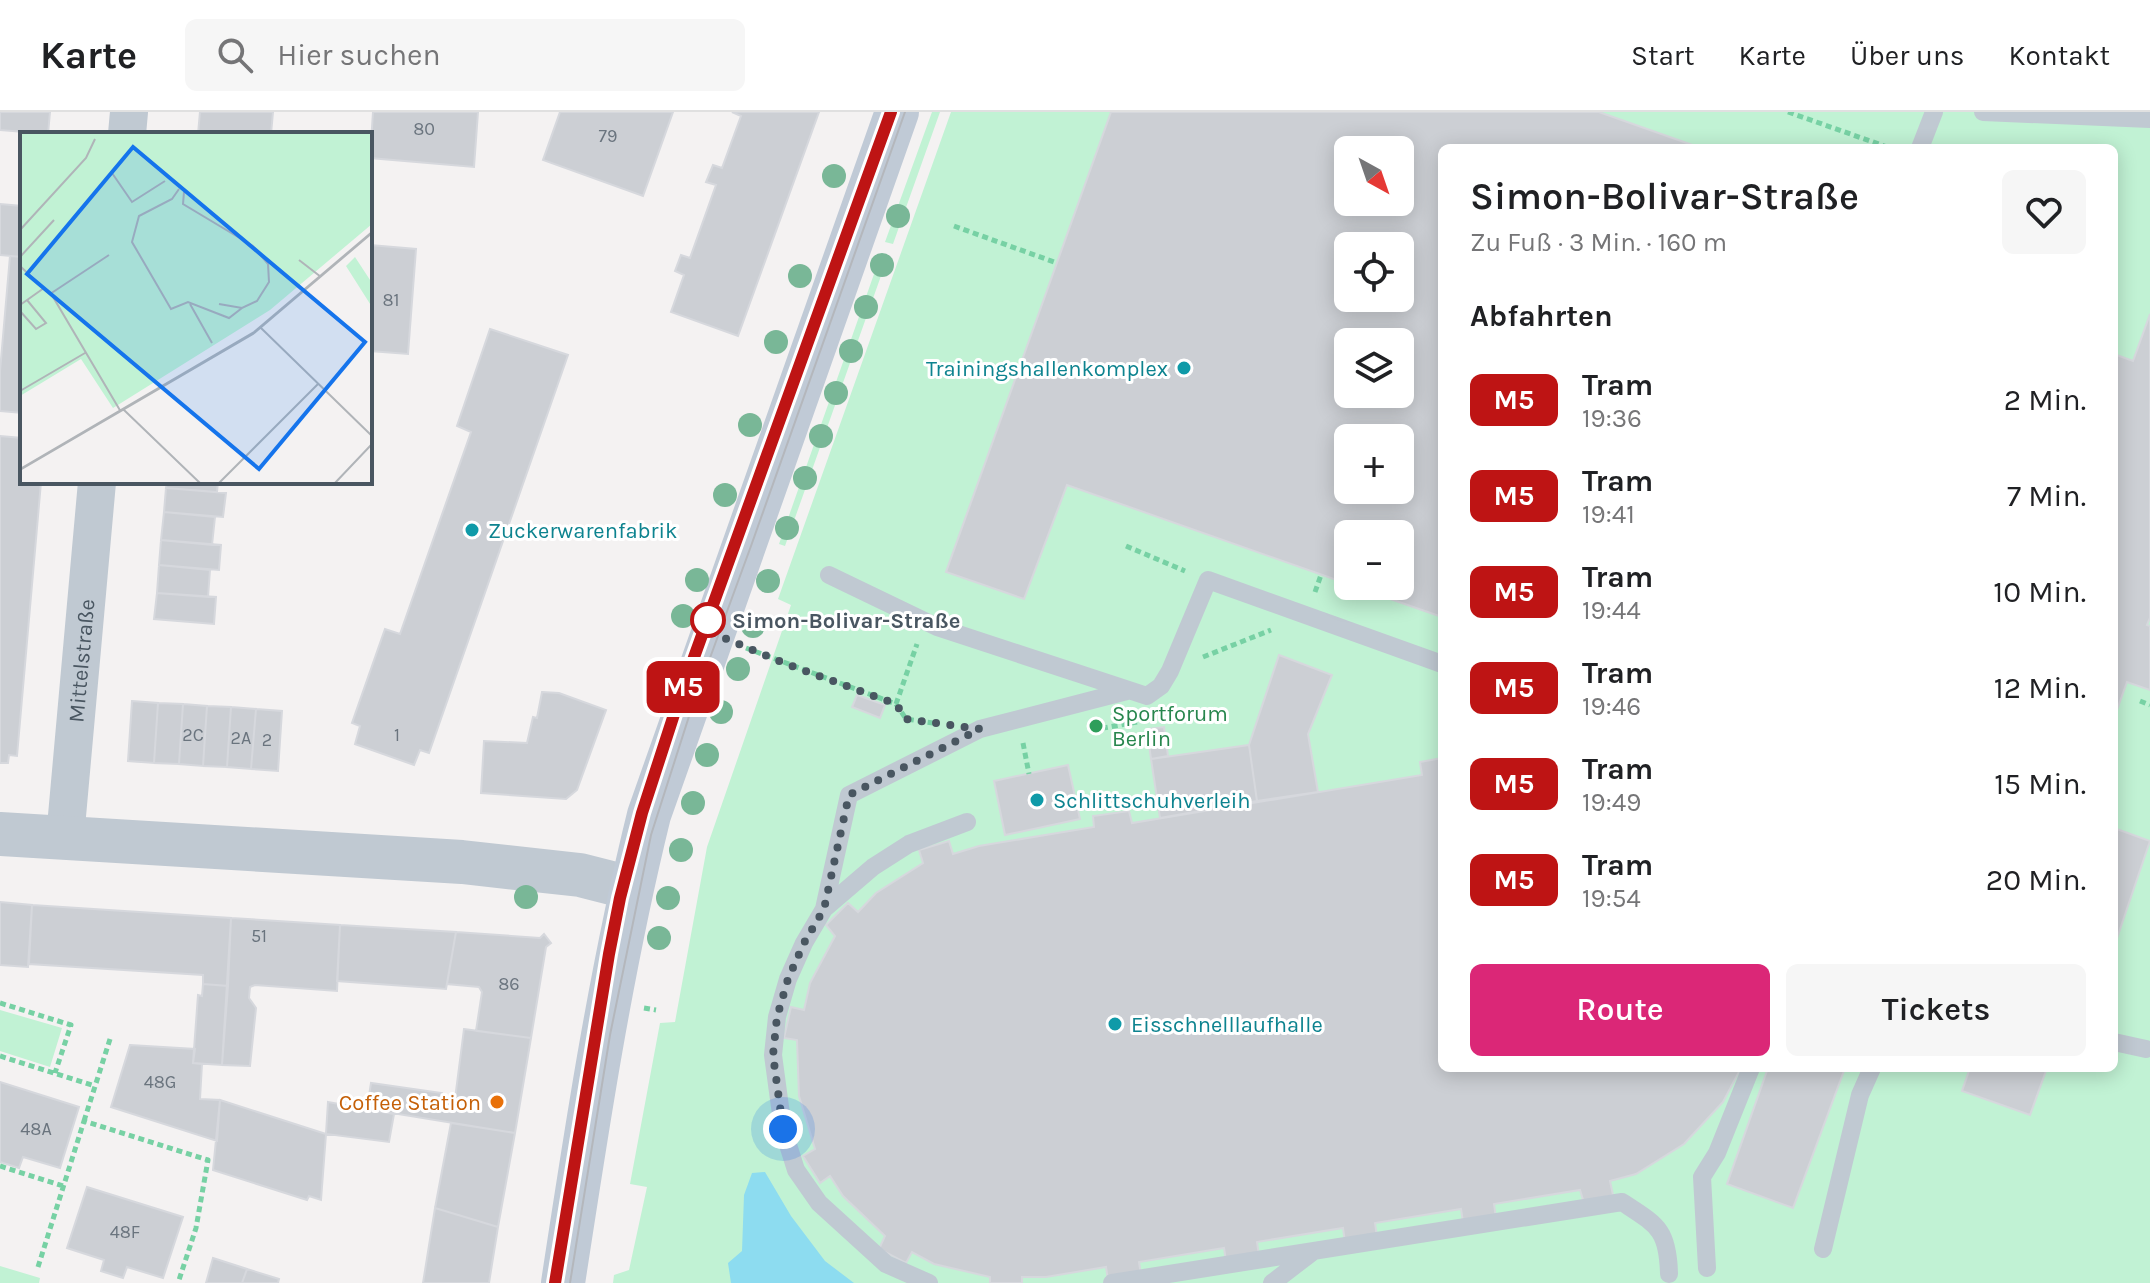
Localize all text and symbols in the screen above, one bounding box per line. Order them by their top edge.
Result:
search box [185,19,745,91]
text: Karte [40,33,137,78]
icon: search [213,33,257,77]
text: Hier suchen [277,37,441,73]
text: Start [1631,39,1694,72]
text: Karte [1738,39,1806,72]
text: Über uns [1850,39,1965,72]
text: Kontakt [2009,39,2110,72]
house number: 80 [413,118,435,140]
house number: 79 [599,125,617,147]
inset map [20,132,372,484]
north arrow [1334,136,1414,216]
map controls [1334,136,1414,600]
button: heart [2002,170,2086,254]
text: Simon-Bolivar-Straße [1470,174,1859,219]
text: Zu Fuß · 3 Min. · 160 m [1470,227,1727,258]
button: locate [1334,232,1414,312]
house number: 81 [382,289,400,311]
text: Abfahrten [1470,298,1613,334]
button: layers [1334,328,1414,408]
place label: Trainingshallenkomplex [926,356,1168,382]
marker: Trainingshallenkomplex [1175,359,1193,377]
text: Tram [1582,367,1653,403]
text: 2 Min. [2004,382,2086,418]
text: M5 [1494,383,1534,416]
text: 19:36 [1582,403,1642,434]
button: + [1334,424,1414,504]
text: Tram [1582,463,1653,499]
text: 7 Min. [2007,478,2086,514]
text: M5 [1494,479,1534,512]
text: 19:41 [1582,499,1635,530]
place label: Zuckerwarenfabrik [488,518,678,544]
button: − [1334,520,1414,600]
marker: Zuckerwarenfabrik [463,521,481,539]
text: Tram [1582,559,1653,595]
text: 10 Min. [1993,574,2086,610]
text: M5 [1494,575,1534,608]
text: 19:44 [1582,595,1641,626]
street label: Mittelstraße [63,598,100,724]
marker: Simon-Bolivar-Straße [691,603,725,637]
place label: Simon-Bolivar-Straße [732,608,960,634]
text: Tram [1582,655,1653,691]
line badge: M5 [647,661,719,713]
text: M5 [663,670,703,703]
text: 12 Min. [1994,670,2086,706]
text: M5 [1494,671,1534,704]
text: 19:46 [1582,691,1641,722]
place label: Sportforum Berlin [1112,701,1228,752]
marker: Sportforum Berlin [1087,717,1105,735]
house number: 2C [182,724,204,746]
house number: 1 [394,724,400,746]
house number: 2A [231,727,251,749]
house number: 2 [262,729,272,751]
text: Tram [1582,751,1653,787]
text: 15 Min. [1994,766,2086,802]
text: M5 [1494,767,1534,800]
text: 19:49 [1582,787,1641,818]
place label: Schlittschuhverleih [1053,788,1251,814]
marker: Schlittschuhverleih [1028,791,1046,809]
text: Tram [1582,847,1653,883]
text: 20 Min. [1986,862,2086,898]
text: M5 [1494,863,1534,896]
text: 19:54 [1582,883,1641,914]
house number: 51 [251,925,267,947]
button: Route [1470,964,1770,1056]
button: Tickets [1786,964,2086,1056]
house number: 86 [498,973,520,995]
place label: Eisschnelllaufhalle [1131,1012,1323,1038]
marker: Eisschnelllaufhalle [1106,1015,1124,1033]
house number: 48G [144,1071,176,1093]
place label: Coffee Station [339,1090,481,1116]
marker: Coffee Station [488,1093,506,1111]
your location [763,1109,803,1149]
house number: 48A [20,1118,52,1140]
house number: 48F [110,1221,140,1243]

